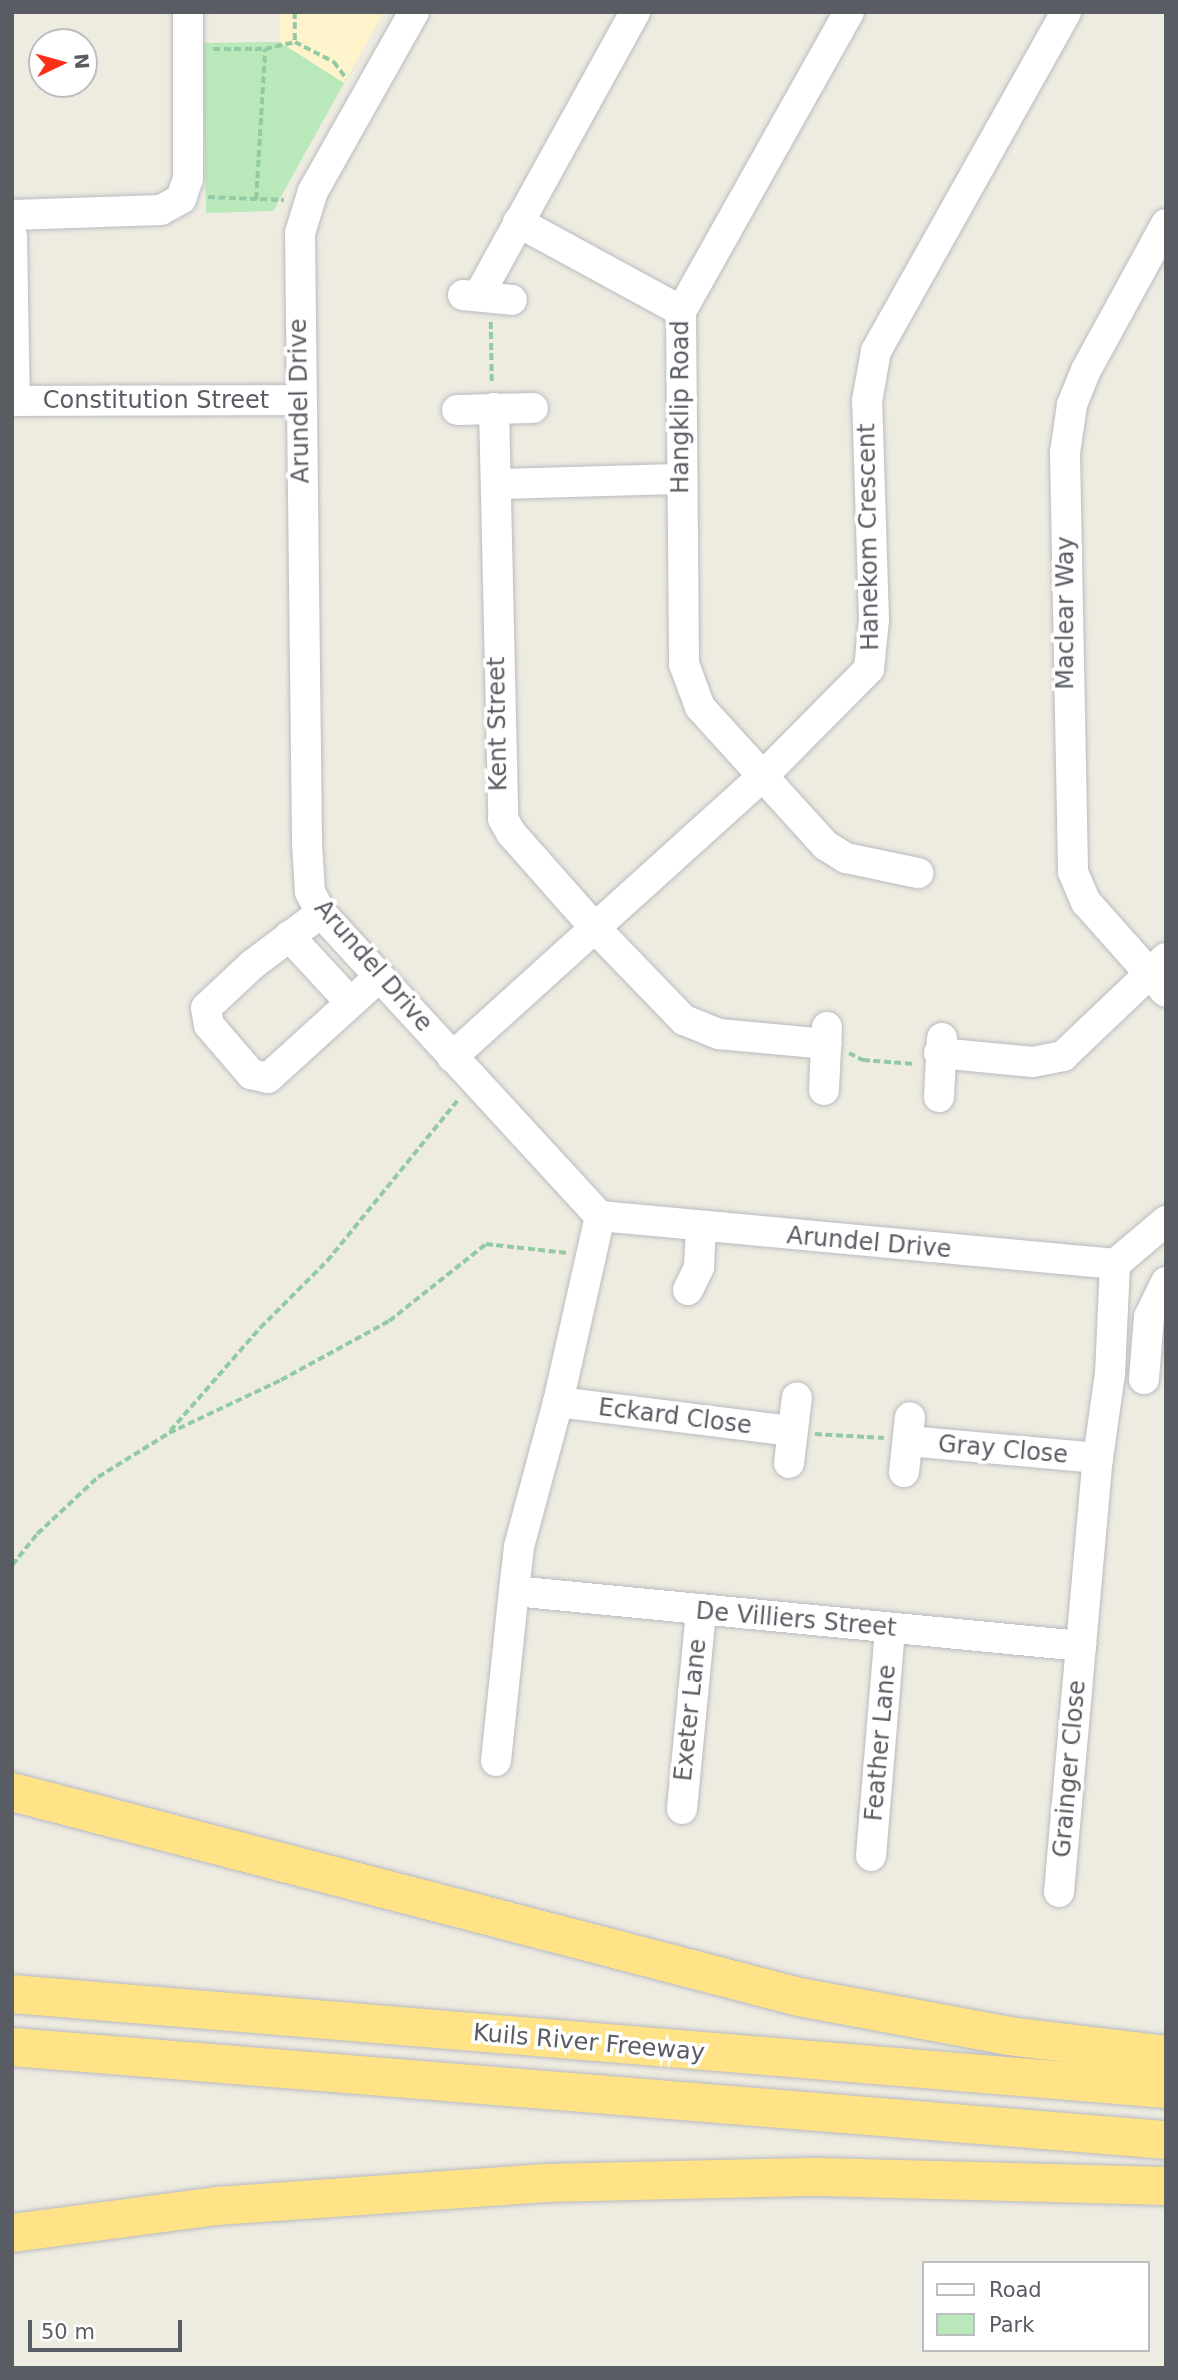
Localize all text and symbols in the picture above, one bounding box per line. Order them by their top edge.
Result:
north arrow [28,28,98,98]
text: N [70,52,94,70]
street label: Arundel Drive [284,318,316,484]
street label: Hangklip Road [667,320,695,494]
street label: Constitution Street [43,387,269,415]
street label: Hanekom Crescent [853,423,885,651]
street label: Maclear Way [1052,536,1080,690]
street label: Kent Street [482,657,514,791]
street label: Arundel Drive [308,894,438,1038]
street label: Arundel Drive [786,1221,952,1265]
street label: Eckard Close [597,1393,753,1441]
street label: Gray Close [937,1430,1069,1470]
street label: De Villiers Street [695,1597,897,1643]
street label: Exeter Lane [669,1637,713,1783]
street label: Feather Lane [860,1664,902,1822]
street label: Grainger Close [1048,1679,1092,1859]
street label: Kuils River Freeway [472,2019,706,2067]
legend [922,2261,1150,2352]
text: Road [989,2278,1042,2302]
scale bar [32,2306,186,2350]
text: Park [989,2313,1034,2337]
text: 50 m [41,2320,95,2344]

